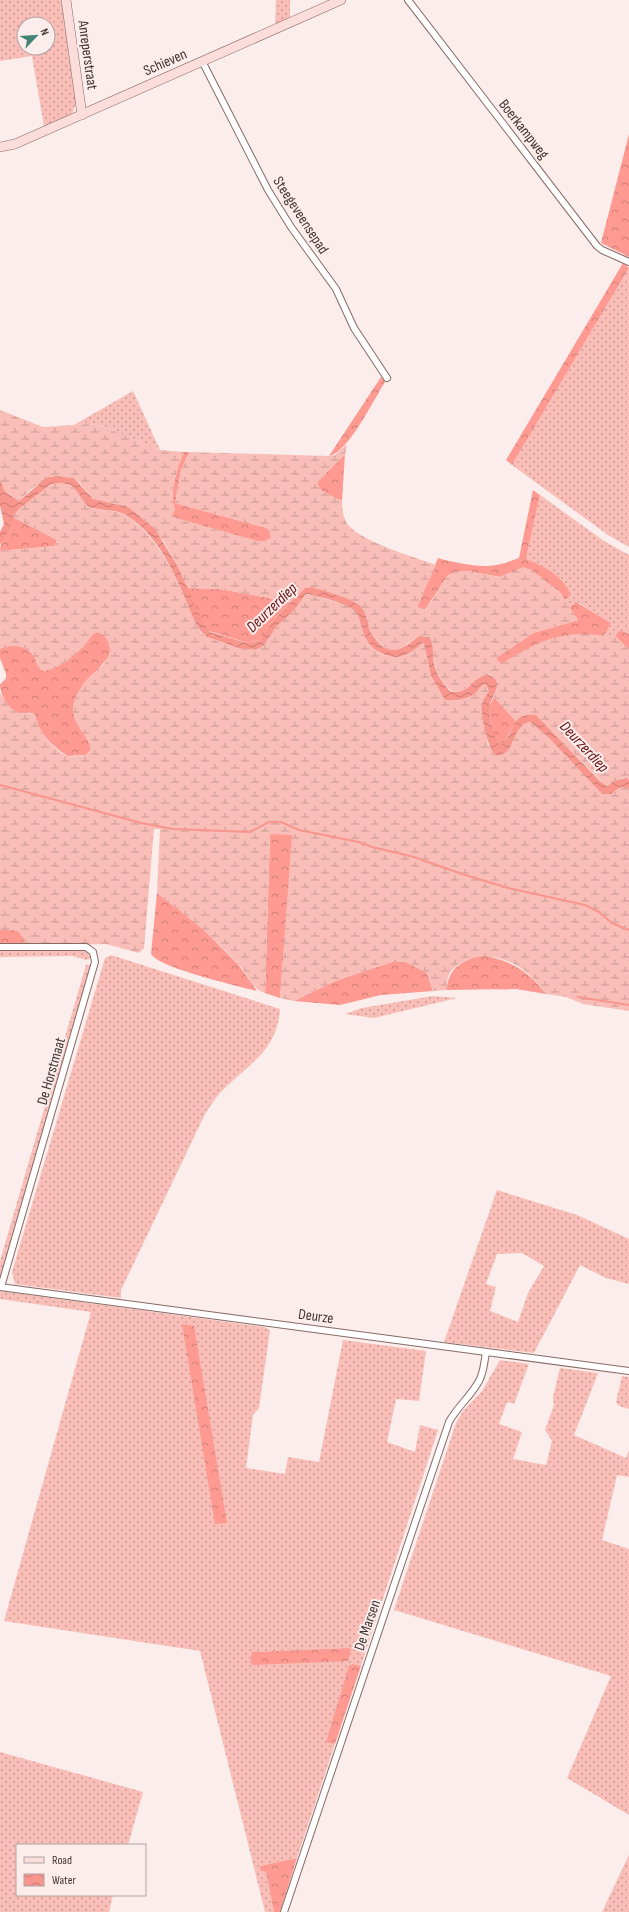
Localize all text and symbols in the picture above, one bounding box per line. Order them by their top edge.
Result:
north arrow [16,16,56,56]
street label: Anreperstraat [73,18,102,91]
text: N [37,27,52,38]
street label: Schieven [140,44,190,80]
street label: Boerkampweg [494,96,553,163]
street label: Steegeveensepad [268,173,333,258]
water label: Deurzerdiep [243,579,302,637]
water label: Deurzerdiep [555,717,613,777]
street label: De Horstmaat [33,1035,70,1107]
street label: Deurze [297,1305,335,1328]
street label: De Marsen [350,1597,385,1653]
legend [16,1844,146,1896]
text: Road [52,1853,72,1868]
text: Water [52,1873,76,1888]

